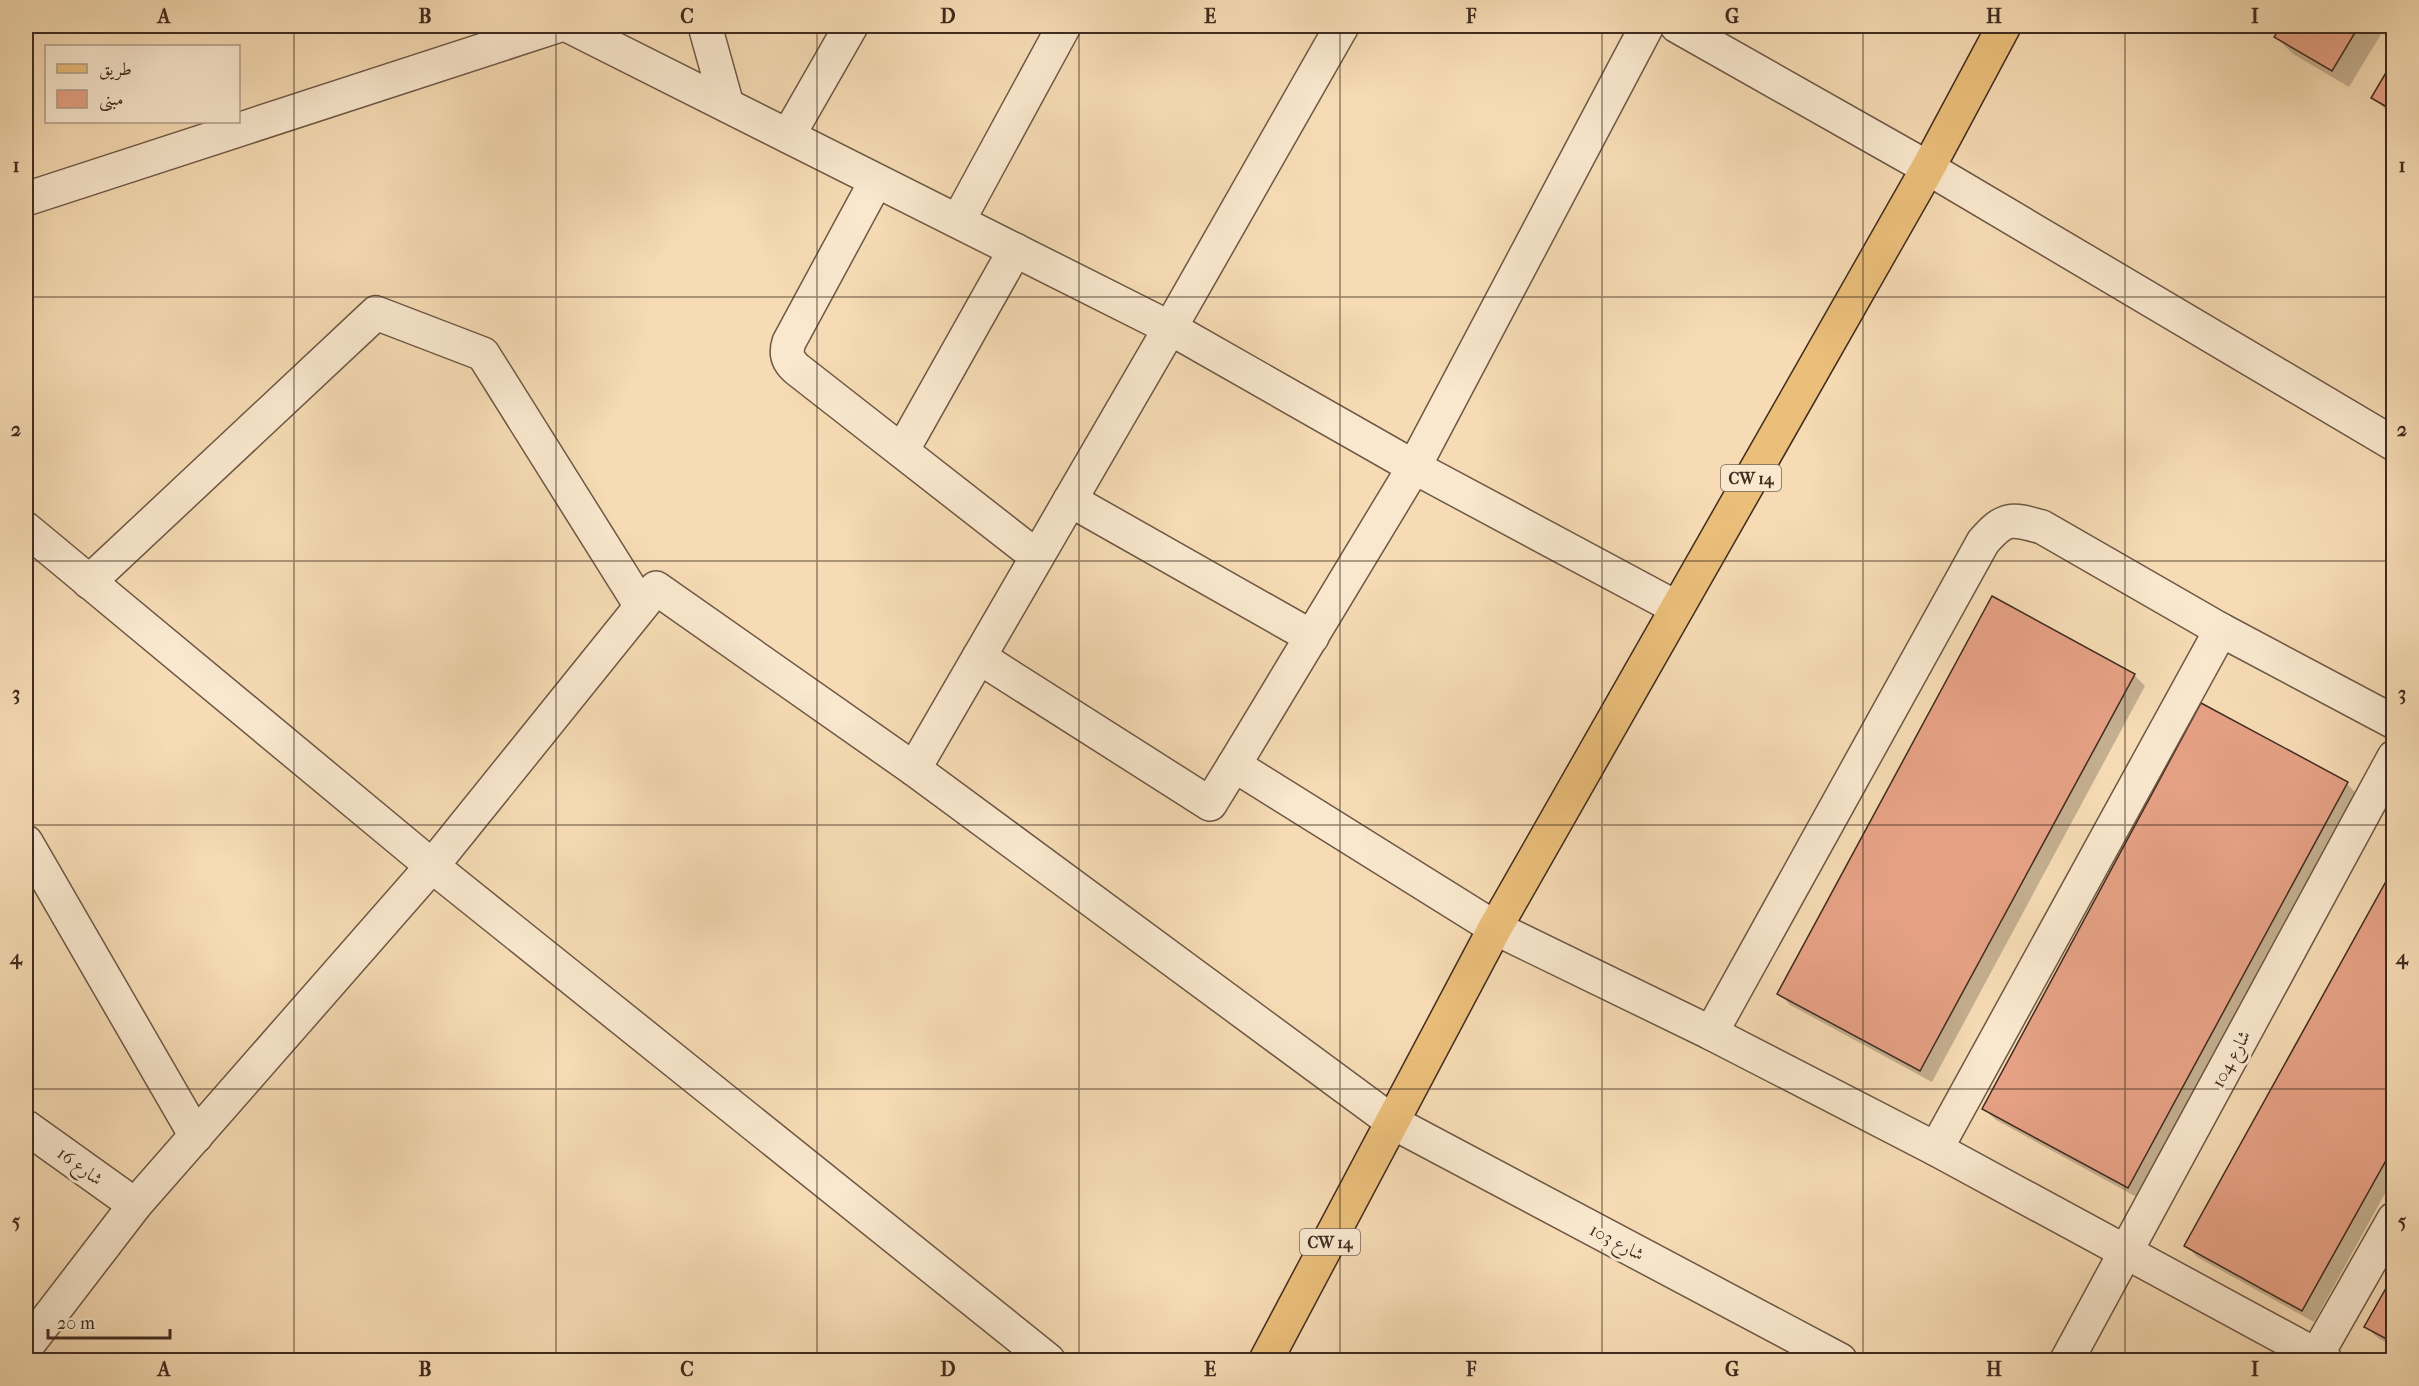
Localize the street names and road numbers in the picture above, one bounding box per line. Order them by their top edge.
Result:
road number: CW 14 [1721,465,1781,491]
street label: شارع 104 [2208,1027,2259,1093]
street label: شارع 16 [50,1143,107,1193]
street label: شارع 103 [1584,1219,1648,1269]
road number: CW 14 [1300,1229,1360,1255]

